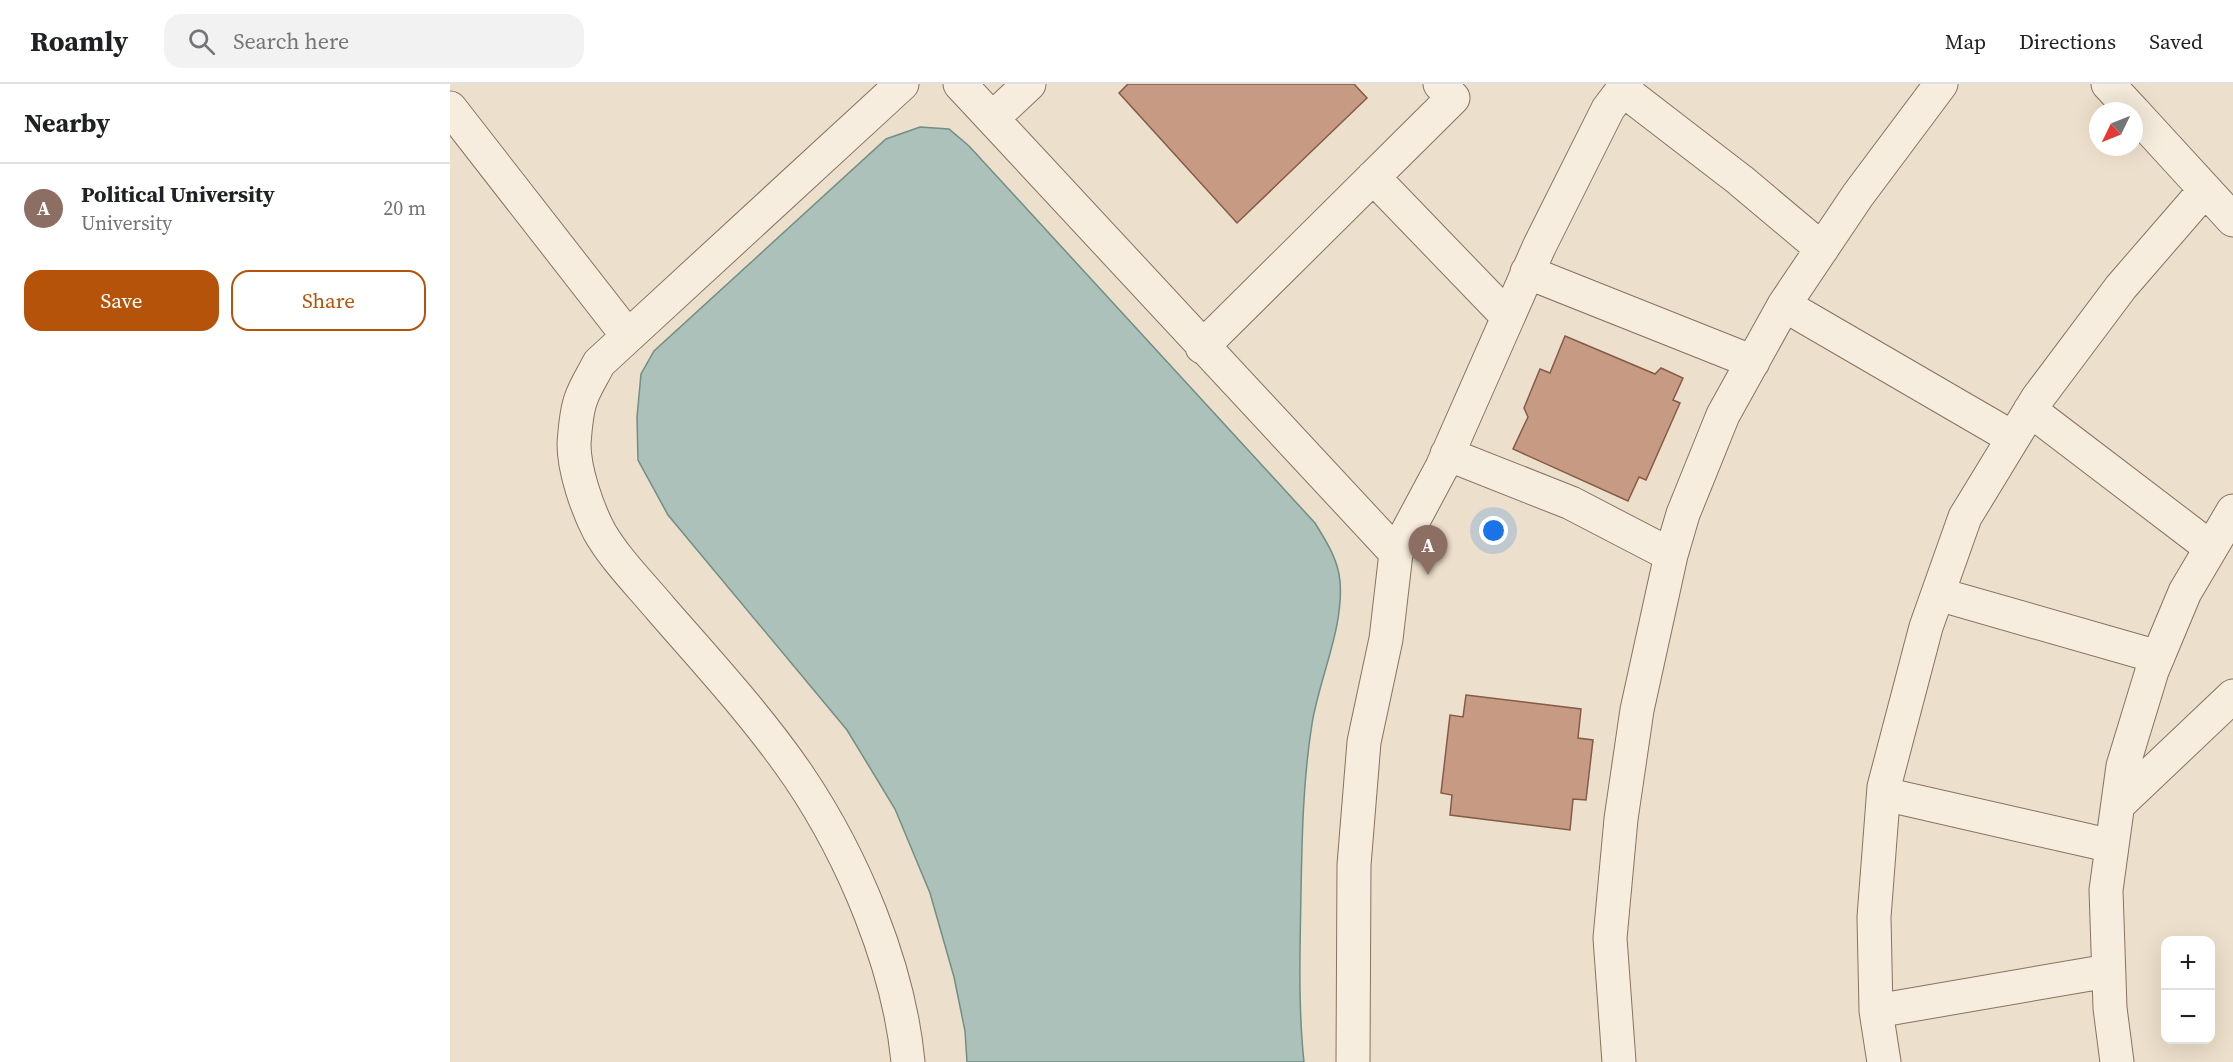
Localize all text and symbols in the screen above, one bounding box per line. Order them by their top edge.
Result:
search box [164,14,584,68]
text: Roamly [30,22,128,60]
icon: search [185,25,218,58]
text: Search here [233,26,349,56]
text: Map [1945,27,1986,56]
text: Directions [2019,27,2116,56]
text: Saved [2149,27,2203,56]
north arrow [2089,102,2143,156]
text: Nearby [24,105,110,141]
text: Political University [81,179,275,209]
text: A [37,194,50,222]
text: 20 m [383,194,426,222]
text: University [81,209,172,237]
button: Save [24,270,219,331]
button: Share [231,270,426,331]
your location [1479,516,1508,545]
pin: A [1408,526,1448,575]
map controls [2161,936,2215,1044]
button: + [2161,936,2215,990]
button: − [2161,990,2215,1044]

